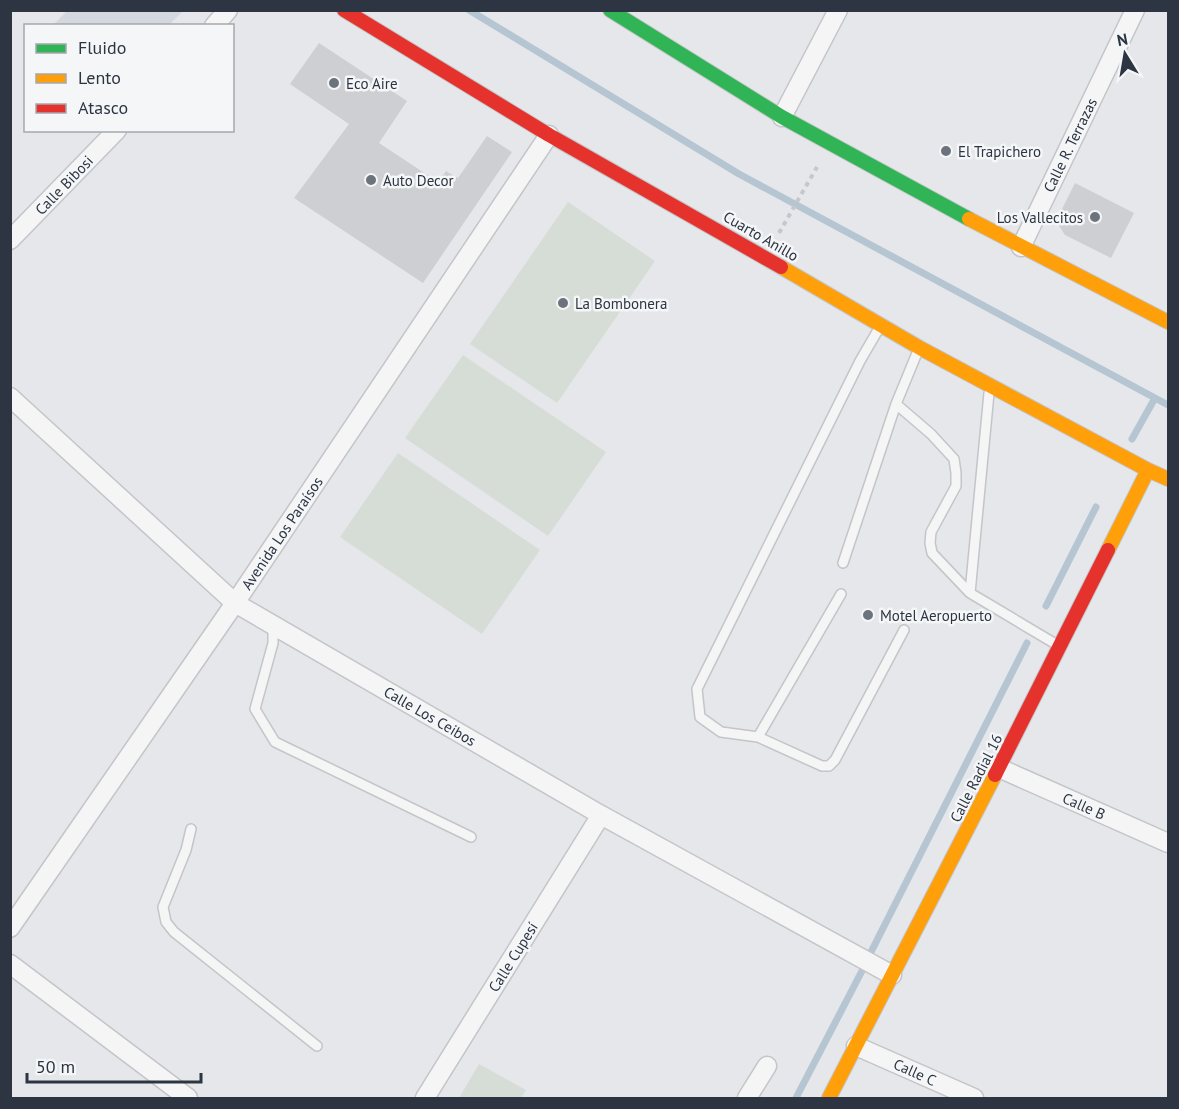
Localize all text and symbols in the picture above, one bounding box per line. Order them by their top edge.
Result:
legend [24,24,234,132]
north arrow [1095,24,1155,84]
text: N [1115,28,1129,50]
text: Fluido [78,36,126,59]
text: Lento [78,66,121,89]
place label: Eco Aire [346,74,398,93]
marker: Eco Aire [327,76,341,90]
street label: Calle R. Terrazas [1039,95,1101,195]
text: Atasco [78,96,128,119]
place label: El Trapichero [958,142,1041,161]
marker: El Trapichero [939,144,953,158]
street label: Calle Bibosi [31,151,97,219]
place label: Auto Decor [383,171,454,190]
marker: Auto Decor [364,173,378,187]
street label: Cuarto Anillo [720,207,802,265]
place label: Los Vallecitos [997,208,1083,227]
marker: Los Vallecitos [1088,210,1102,224]
place label: La Bombonera [575,294,667,313]
marker: La Bombonera [556,296,570,310]
street label: Avenida Los Paraísos [237,473,327,593]
place label: Motel Aeropuerto [880,606,992,625]
marker: Motel Aeropuerto [861,608,875,622]
street label: Calle Los Ceibos [380,682,480,750]
street label: Calle Radial 16 [946,731,1006,825]
street label: Calle B [1060,788,1108,824]
street label: Calle Cupesí [484,919,542,995]
scale bar [27,1046,201,1084]
street label: Calle C [891,1054,939,1090]
text: 50 m [36,1055,75,1078]

